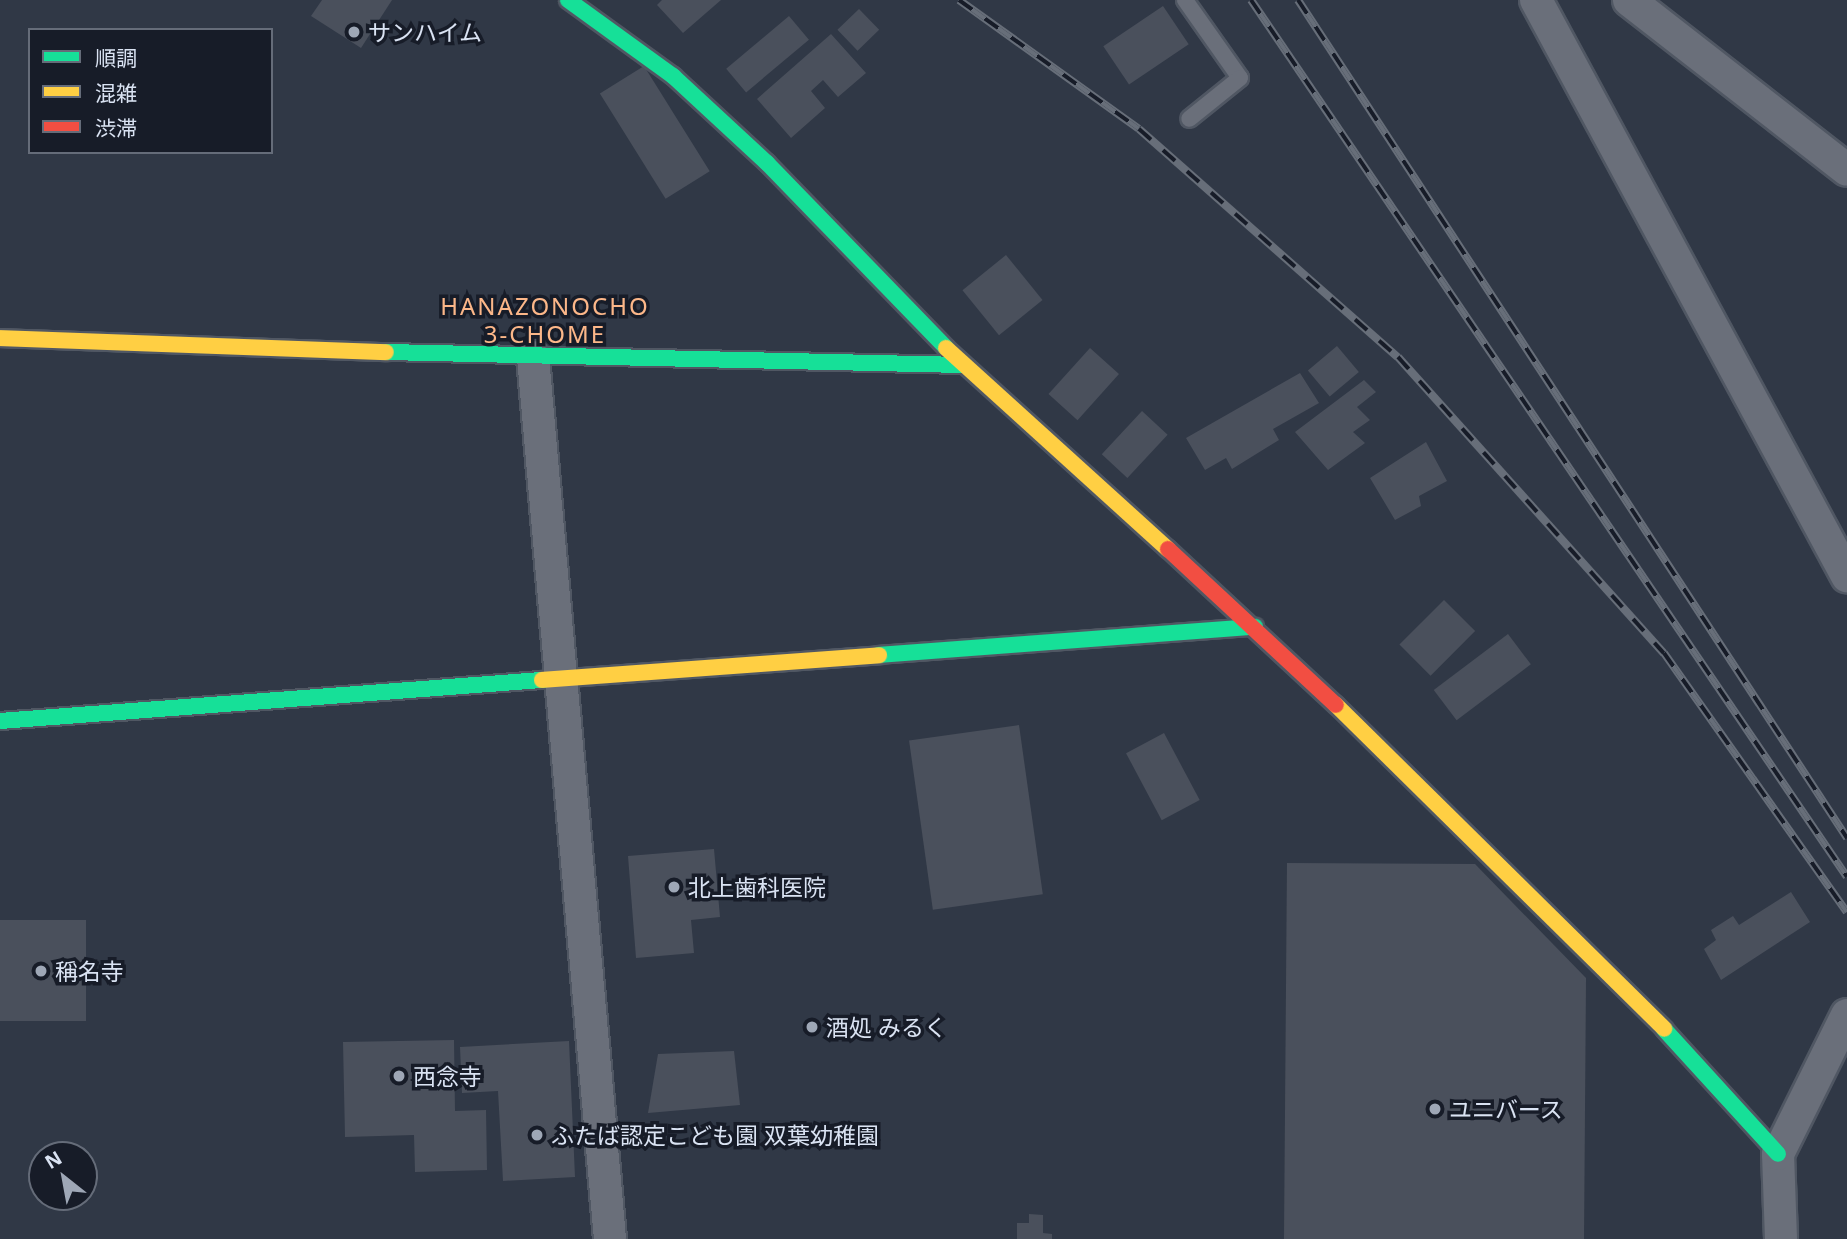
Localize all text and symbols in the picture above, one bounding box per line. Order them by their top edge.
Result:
place label: サンハイム [368,18,483,46]
marker: サンハイム [346,24,362,40]
legend [28,28,273,154]
text: 順調 [95,44,137,72]
text: 混雑 [95,79,137,107]
text: 渋滞 [95,114,137,142]
district label: HANAZONOCHO 3-CHOME [442,292,648,348]
place label: 北上歯科医院 [688,873,826,901]
marker: 北上歯科医院 [666,879,682,895]
place label: 稱名寺 [55,957,124,985]
marker: 稱名寺 [33,963,49,979]
place label: 酒処 みるく [826,1013,947,1041]
marker: 酒処 みるく [804,1019,820,1035]
place label: 西念寺 [413,1062,482,1090]
marker: 西念寺 [391,1068,407,1084]
place label: ユニバース [1449,1095,1564,1123]
marker: ユニバース [1427,1101,1443,1117]
place label: ふたば認定こども園 双葉幼稚園 [551,1121,879,1149]
marker: ふたば認定こども園 双葉幼稚園 [529,1127,545,1143]
north arrow [28,1141,98,1211]
text: N [40,1145,67,1175]

